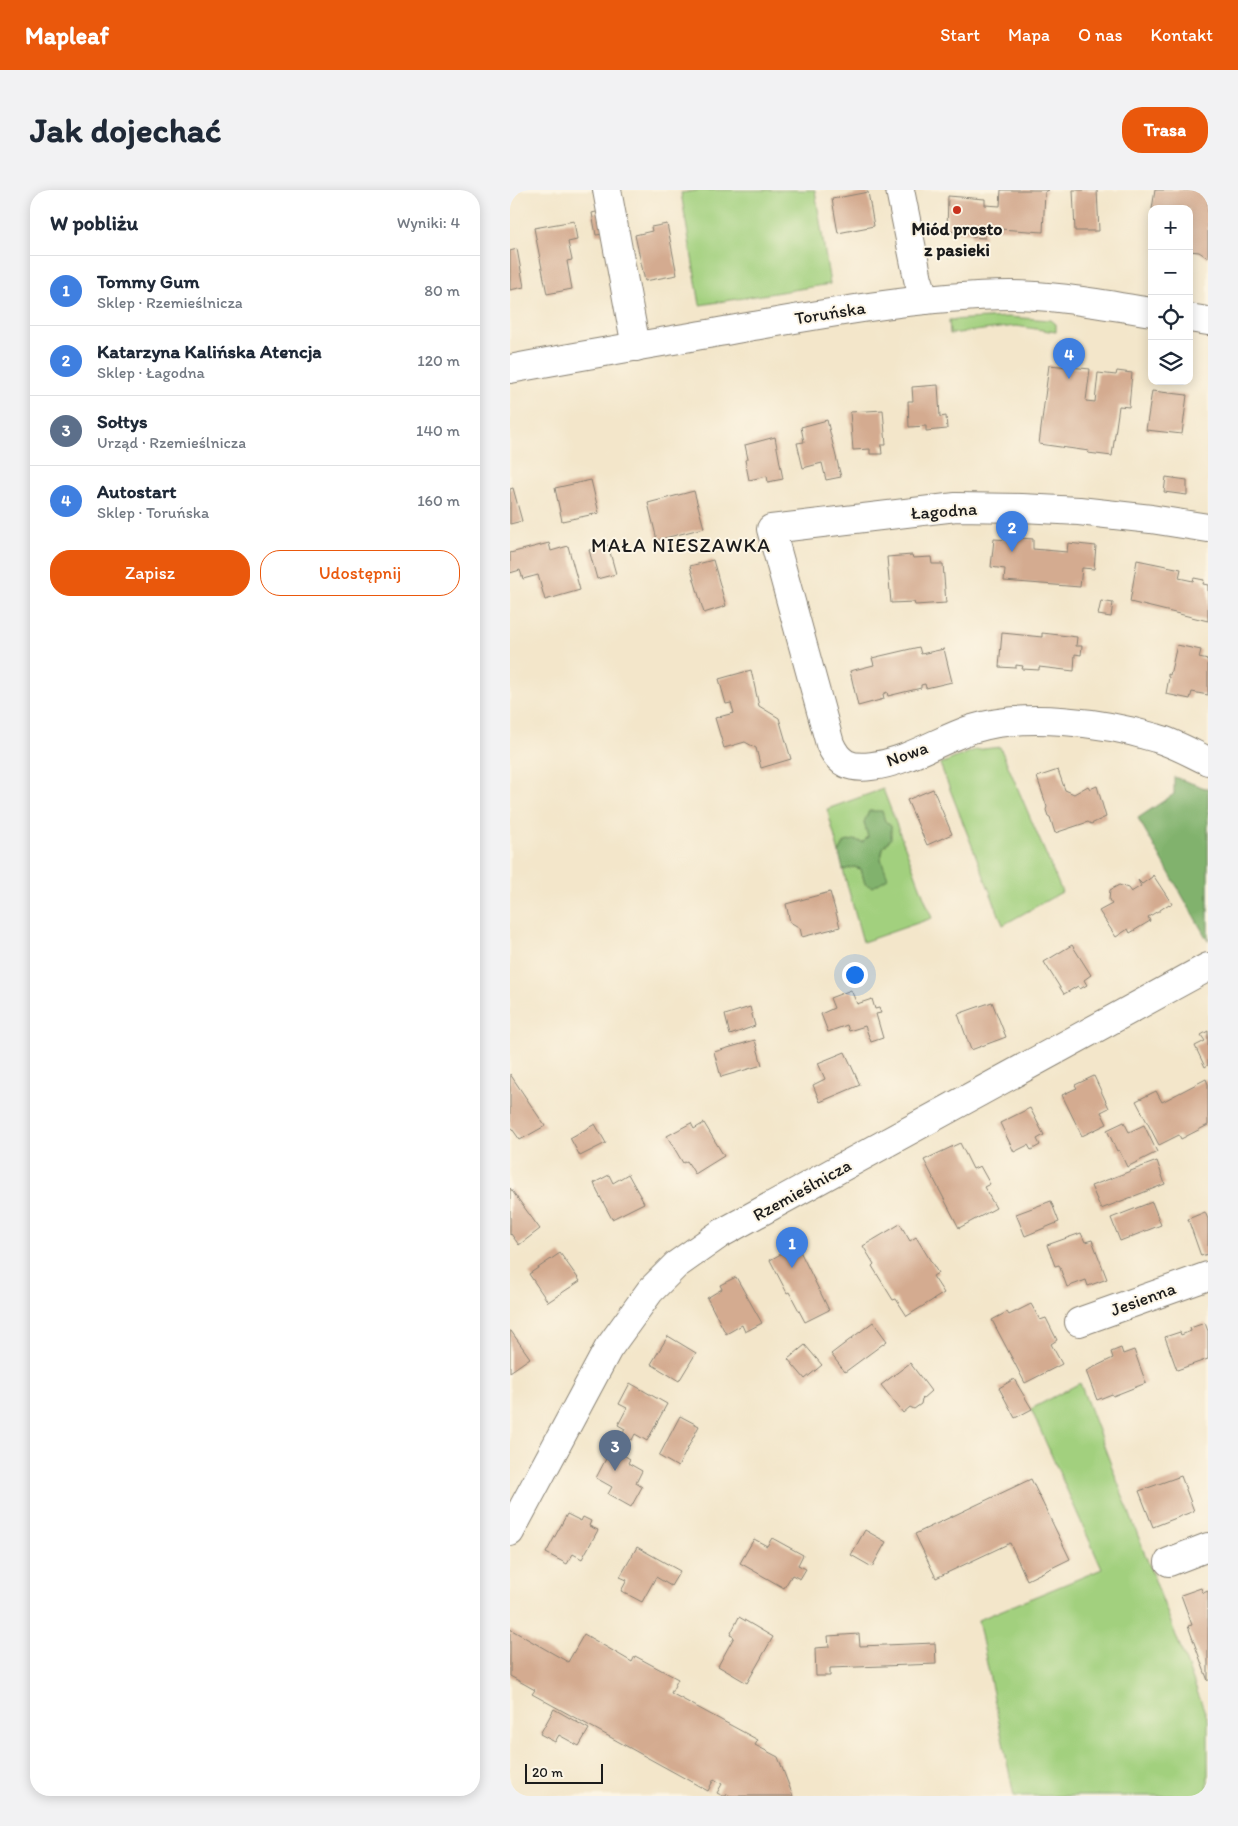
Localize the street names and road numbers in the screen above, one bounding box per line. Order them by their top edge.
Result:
street label: Toruńska [793,296,868,329]
street label: Łagodna [910,498,978,524]
street label: Nowa [883,736,931,772]
street label: Rzemieślnicza [749,1154,855,1226]
street label: Jesienna [1107,1277,1179,1321]

